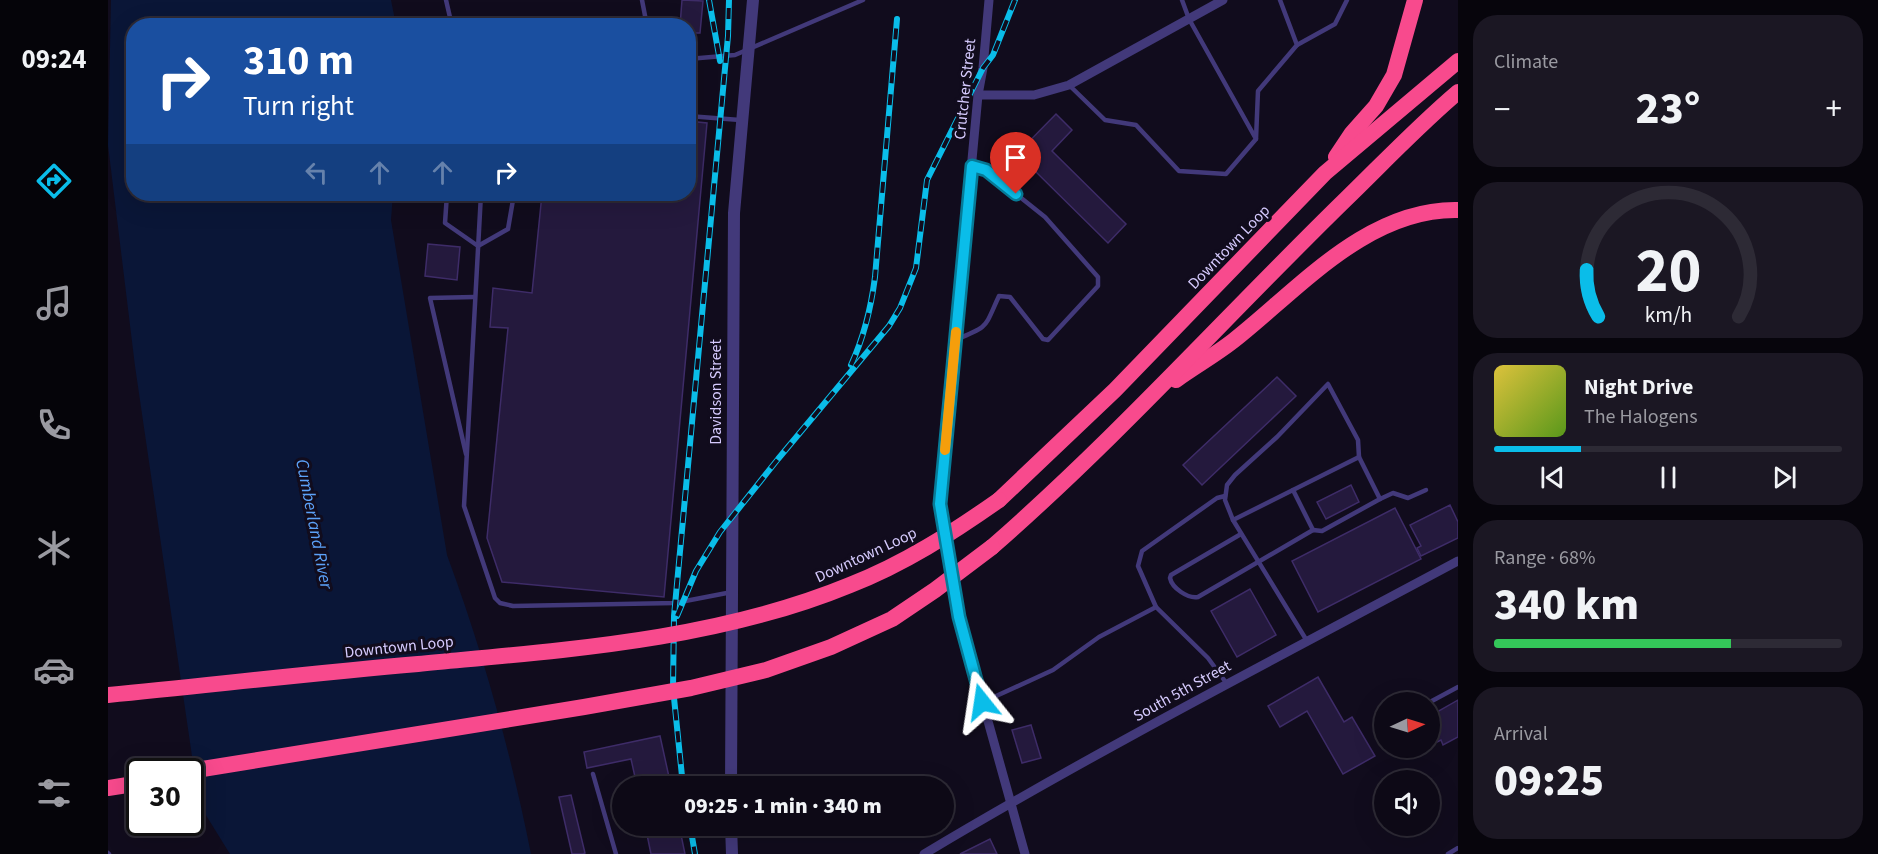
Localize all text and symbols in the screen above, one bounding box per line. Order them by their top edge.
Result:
text: 310 m [243,31,354,91]
street label: Crutcher Street [949,37,981,141]
text: 09:24 [21,40,87,79]
icon: right [144,42,222,120]
text: Climate [1494,48,1558,76]
text: 23° [1636,77,1700,141]
text: − [1494,86,1510,133]
text: + [1826,86,1842,133]
text: Turn right [243,87,354,126]
pin [990,132,1041,194]
icon: arrive [999,141,1032,174]
icon: left [300,156,333,189]
icon: ahead [363,156,396,189]
icon: ahead [426,156,459,189]
icon: right [489,156,522,189]
icon: directions [33,160,75,202]
street label: Downtown Loop [1183,200,1275,294]
text: 20 [1635,227,1701,316]
icon: music [33,282,75,324]
text: km/h [1644,300,1692,331]
street label: Davidson Street [705,339,727,445]
text: Night Drive [1584,371,1693,403]
text: The Halogens [1584,403,1698,431]
icon: phone [33,404,75,446]
water label: Cumberland River [289,457,339,592]
icon: previous [1536,461,1569,494]
icon: pause [1652,461,1685,494]
icon: next [1768,461,1801,494]
street label: Downtown Loop [812,522,921,588]
icon: climate [33,527,75,569]
text: Range · 68% [1494,544,1595,572]
text: 340 km [1494,573,1639,637]
street label: Downtown Loop [343,630,455,664]
icon: car [33,649,75,691]
street label: South 5th Street [1129,655,1235,727]
position arrow [950,670,1014,734]
north arrow [1374,692,1440,758]
map controls [1374,692,1440,836]
text: Arrival [1494,720,1548,748]
text: 09:25 [1494,749,1604,813]
speed limit sign: 30 [126,758,204,836]
button: sound [1374,770,1440,836]
icon: filters [33,772,75,814]
text: 09:25 · 1 min · 340 m [684,790,882,822]

